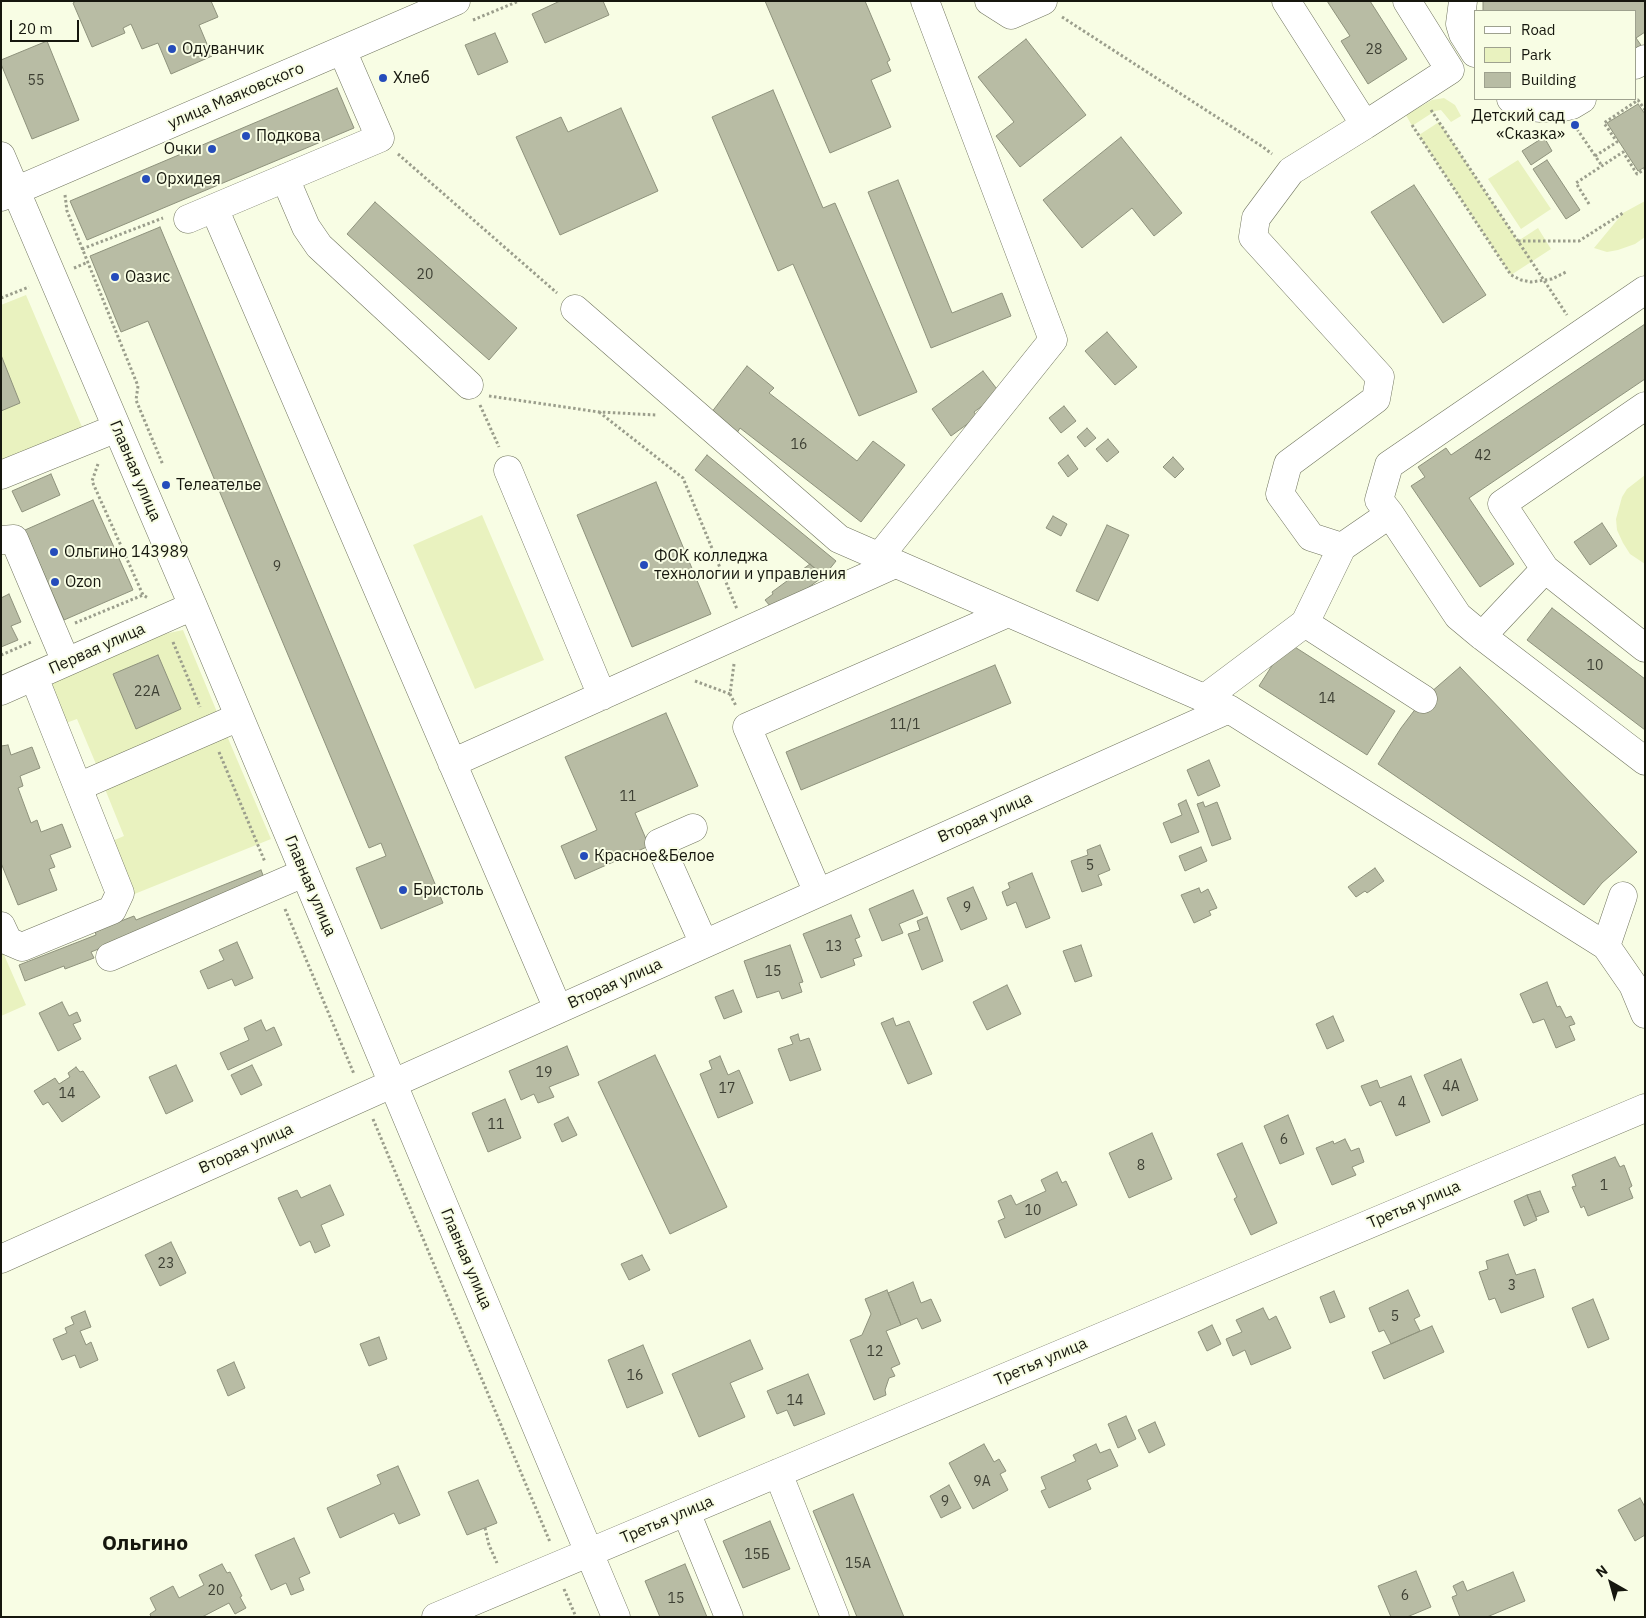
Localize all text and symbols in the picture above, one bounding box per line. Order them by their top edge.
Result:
scale bar [12,10,81,42]
legend [1474,10,1636,100]
text: 20 m [18,19,53,38]
text: Road [1521,20,1556,39]
place label: Одуванчик [182,39,264,59]
house number: 28 [1366,42,1382,58]
marker: Одуванчик [166,43,178,55]
text: Park [1521,45,1551,64]
street label: улица Маяковского [165,59,307,133]
place label: Хлеб [393,68,430,88]
text: Building [1521,70,1576,89]
marker: Хлеб [377,72,389,84]
house number: 55 [28,73,44,89]
place label: Детский сад «Сказка» [1472,106,1565,144]
marker: Детский сад «Сказка» [1569,119,1581,131]
place label: Подкова [256,126,320,146]
marker: Подкова [240,130,252,142]
place label: Очки [164,139,202,159]
marker: Очки [206,143,218,155]
place label: Орхидея [156,169,221,189]
marker: Орхидея [140,173,152,185]
place label: Оазис [125,267,170,287]
house number: 20 [417,267,433,283]
marker: Оазис [109,271,121,283]
street label: Главная улица [105,418,165,524]
house number: 16 [791,437,807,453]
house number: 42 [1475,448,1491,464]
place label: Телеателье [176,475,261,495]
marker: Телеателье [160,479,172,491]
place label: Ольгино 143989 [64,542,189,562]
marker: Ольгино 143989 [48,546,60,558]
place label: ФОК колледжа технологии и управления [654,546,846,584]
house number: 9 [273,559,281,575]
marker: ФОК колледжа технологии и управления [638,559,650,571]
place label: Ozon [65,572,102,592]
marker: Ozon [49,576,61,588]
street label: Первая улица [46,619,148,679]
house number: 10 [1587,658,1603,674]
house number: 22А [134,684,160,700]
house number: 14 [1319,691,1335,707]
house number: 11/1 [890,717,920,733]
house number: 11 [620,789,636,805]
street label: Вторая улица [935,789,1035,847]
street label: Главная улица [280,833,340,939]
place label: Красное&Белое [594,846,714,866]
marker: Красное&Белое [578,850,590,862]
house number: 5 [1086,858,1094,874]
place label: Бристоль [413,880,484,900]
marker: Бристоль [397,884,409,896]
house number: 9 [963,900,971,916]
house number: 13 [826,939,842,955]
street label: Вторая улица [565,955,665,1013]
house number: 15 [765,964,781,980]
house number: 19 [536,1065,552,1081]
house number: 4А [1442,1079,1460,1095]
house number: 17 [719,1081,735,1097]
house number: 14 [59,1086,75,1102]
house number: 4 [1398,1095,1406,1111]
house number: 11 [488,1117,504,1133]
street label: Вторая улица [196,1120,296,1178]
house number: 6 [1280,1132,1288,1148]
house number: 8 [1137,1158,1145,1174]
street label: Третья улица [1365,1177,1463,1233]
house number: 1 [1600,1178,1608,1194]
house number: 10 [1025,1203,1041,1219]
street label: Главная улица [436,1206,496,1312]
house number: 23 [158,1256,174,1272]
house number: 3 [1508,1278,1516,1294]
house number: 5 [1391,1309,1399,1325]
street label: Третья улица [992,1334,1090,1390]
house number: 12 [867,1344,883,1360]
house number: 16 [627,1368,643,1384]
house number: 14 [787,1393,803,1409]
house number: 9А [973,1474,991,1490]
street label: Третья улица [618,1492,716,1548]
house number: 9 [941,1494,949,1510]
district label: Ольгино [102,1531,188,1557]
house number: 15Б [744,1547,770,1563]
house number: 15А [845,1556,871,1572]
north arrow [1586,1558,1636,1608]
text: N [1592,1561,1611,1581]
house number: 20 [208,1583,224,1599]
house number: 6 [1401,1588,1409,1604]
house number: 15 [668,1591,684,1607]

